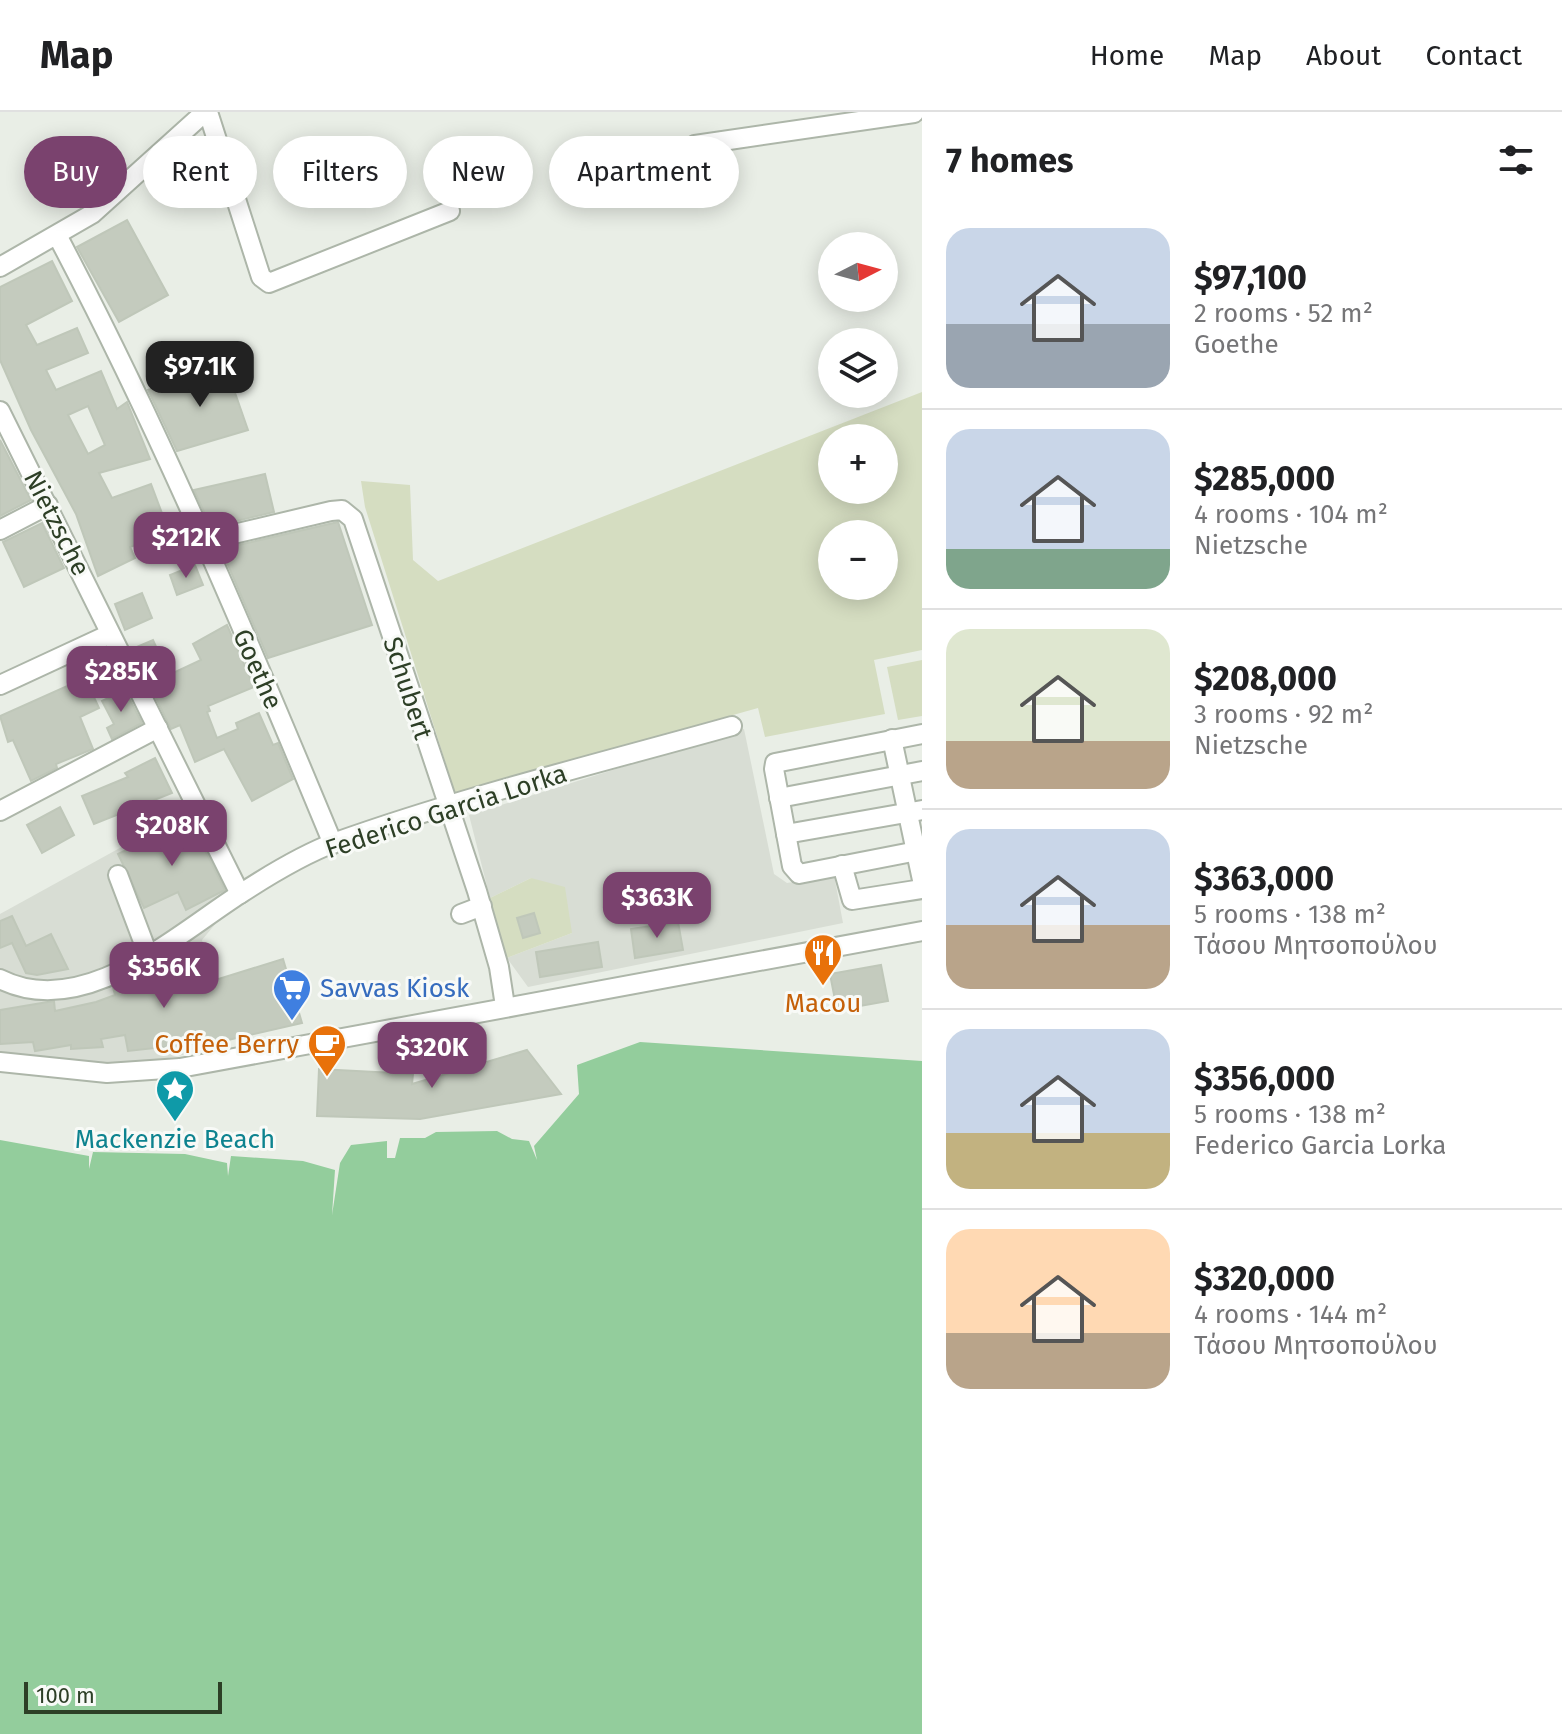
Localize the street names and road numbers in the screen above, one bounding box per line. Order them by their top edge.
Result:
street label: Nietzsche [17,465,96,581]
street label: Goethe [226,624,289,714]
street label: Schubert [376,633,439,744]
street label: Federico Garcia Lorka [321,758,571,865]

